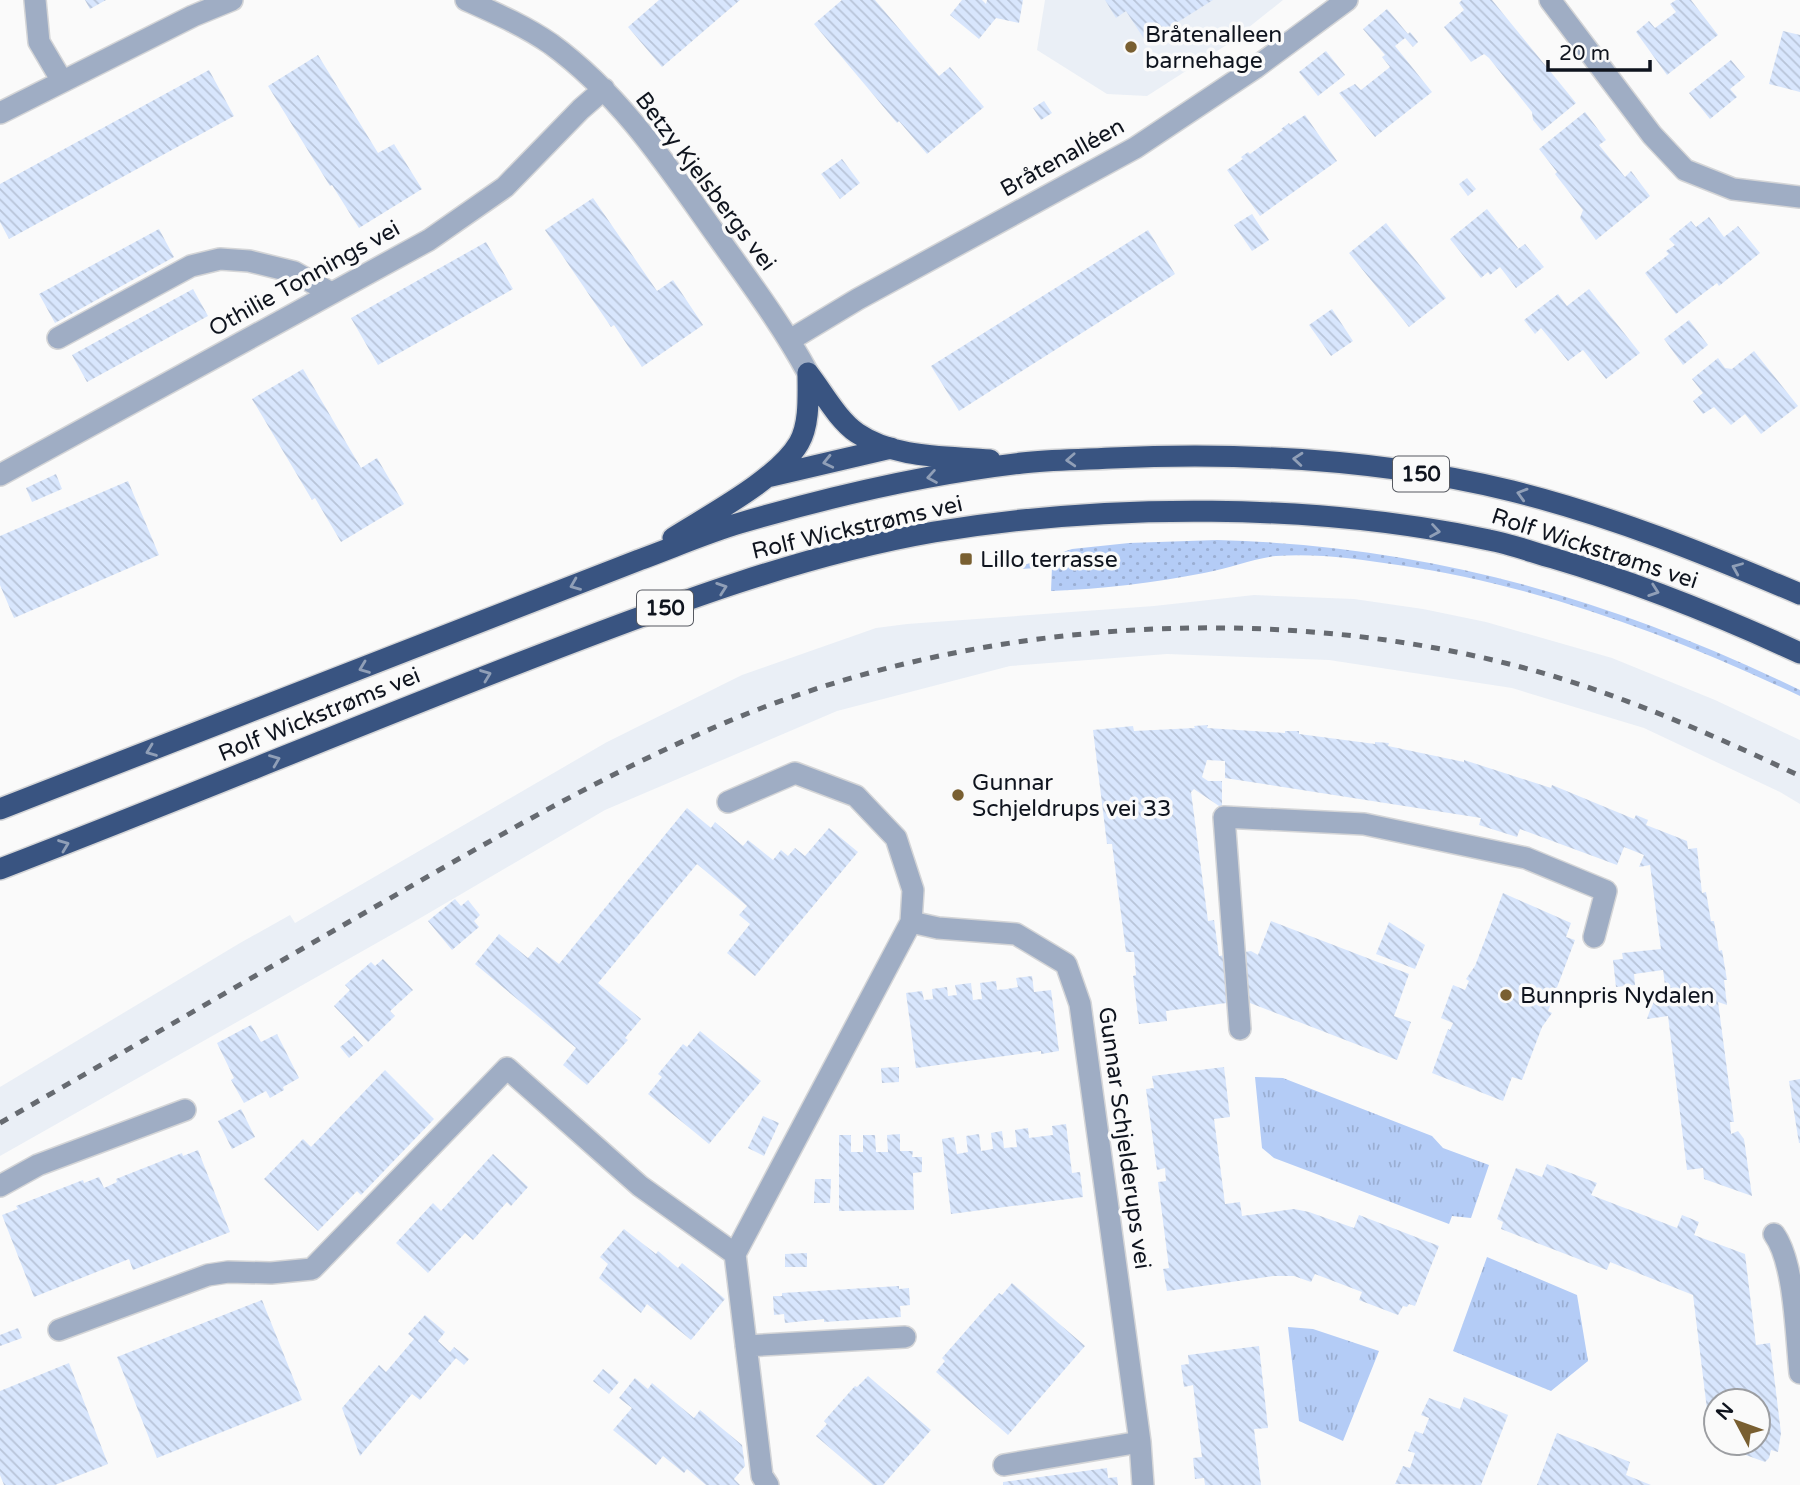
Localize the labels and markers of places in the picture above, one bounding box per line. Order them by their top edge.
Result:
place label: Bråtenalleen barnehage [1145,21,1282,75]
marker: Bråtenalleen barnehage [1123,39,1139,55]
place label: Lillo terrasse [980,546,1118,574]
marker: Lillo terrasse [958,551,974,567]
place label: Gunnar Schjeldrups vei 33 [972,769,1172,823]
marker: Gunnar Schjeldrups vei 33 [950,787,966,803]
place label: Bunnpris Nydalen [1520,982,1715,1010]
marker: Bunnpris Nydalen [1498,987,1514,1003]

